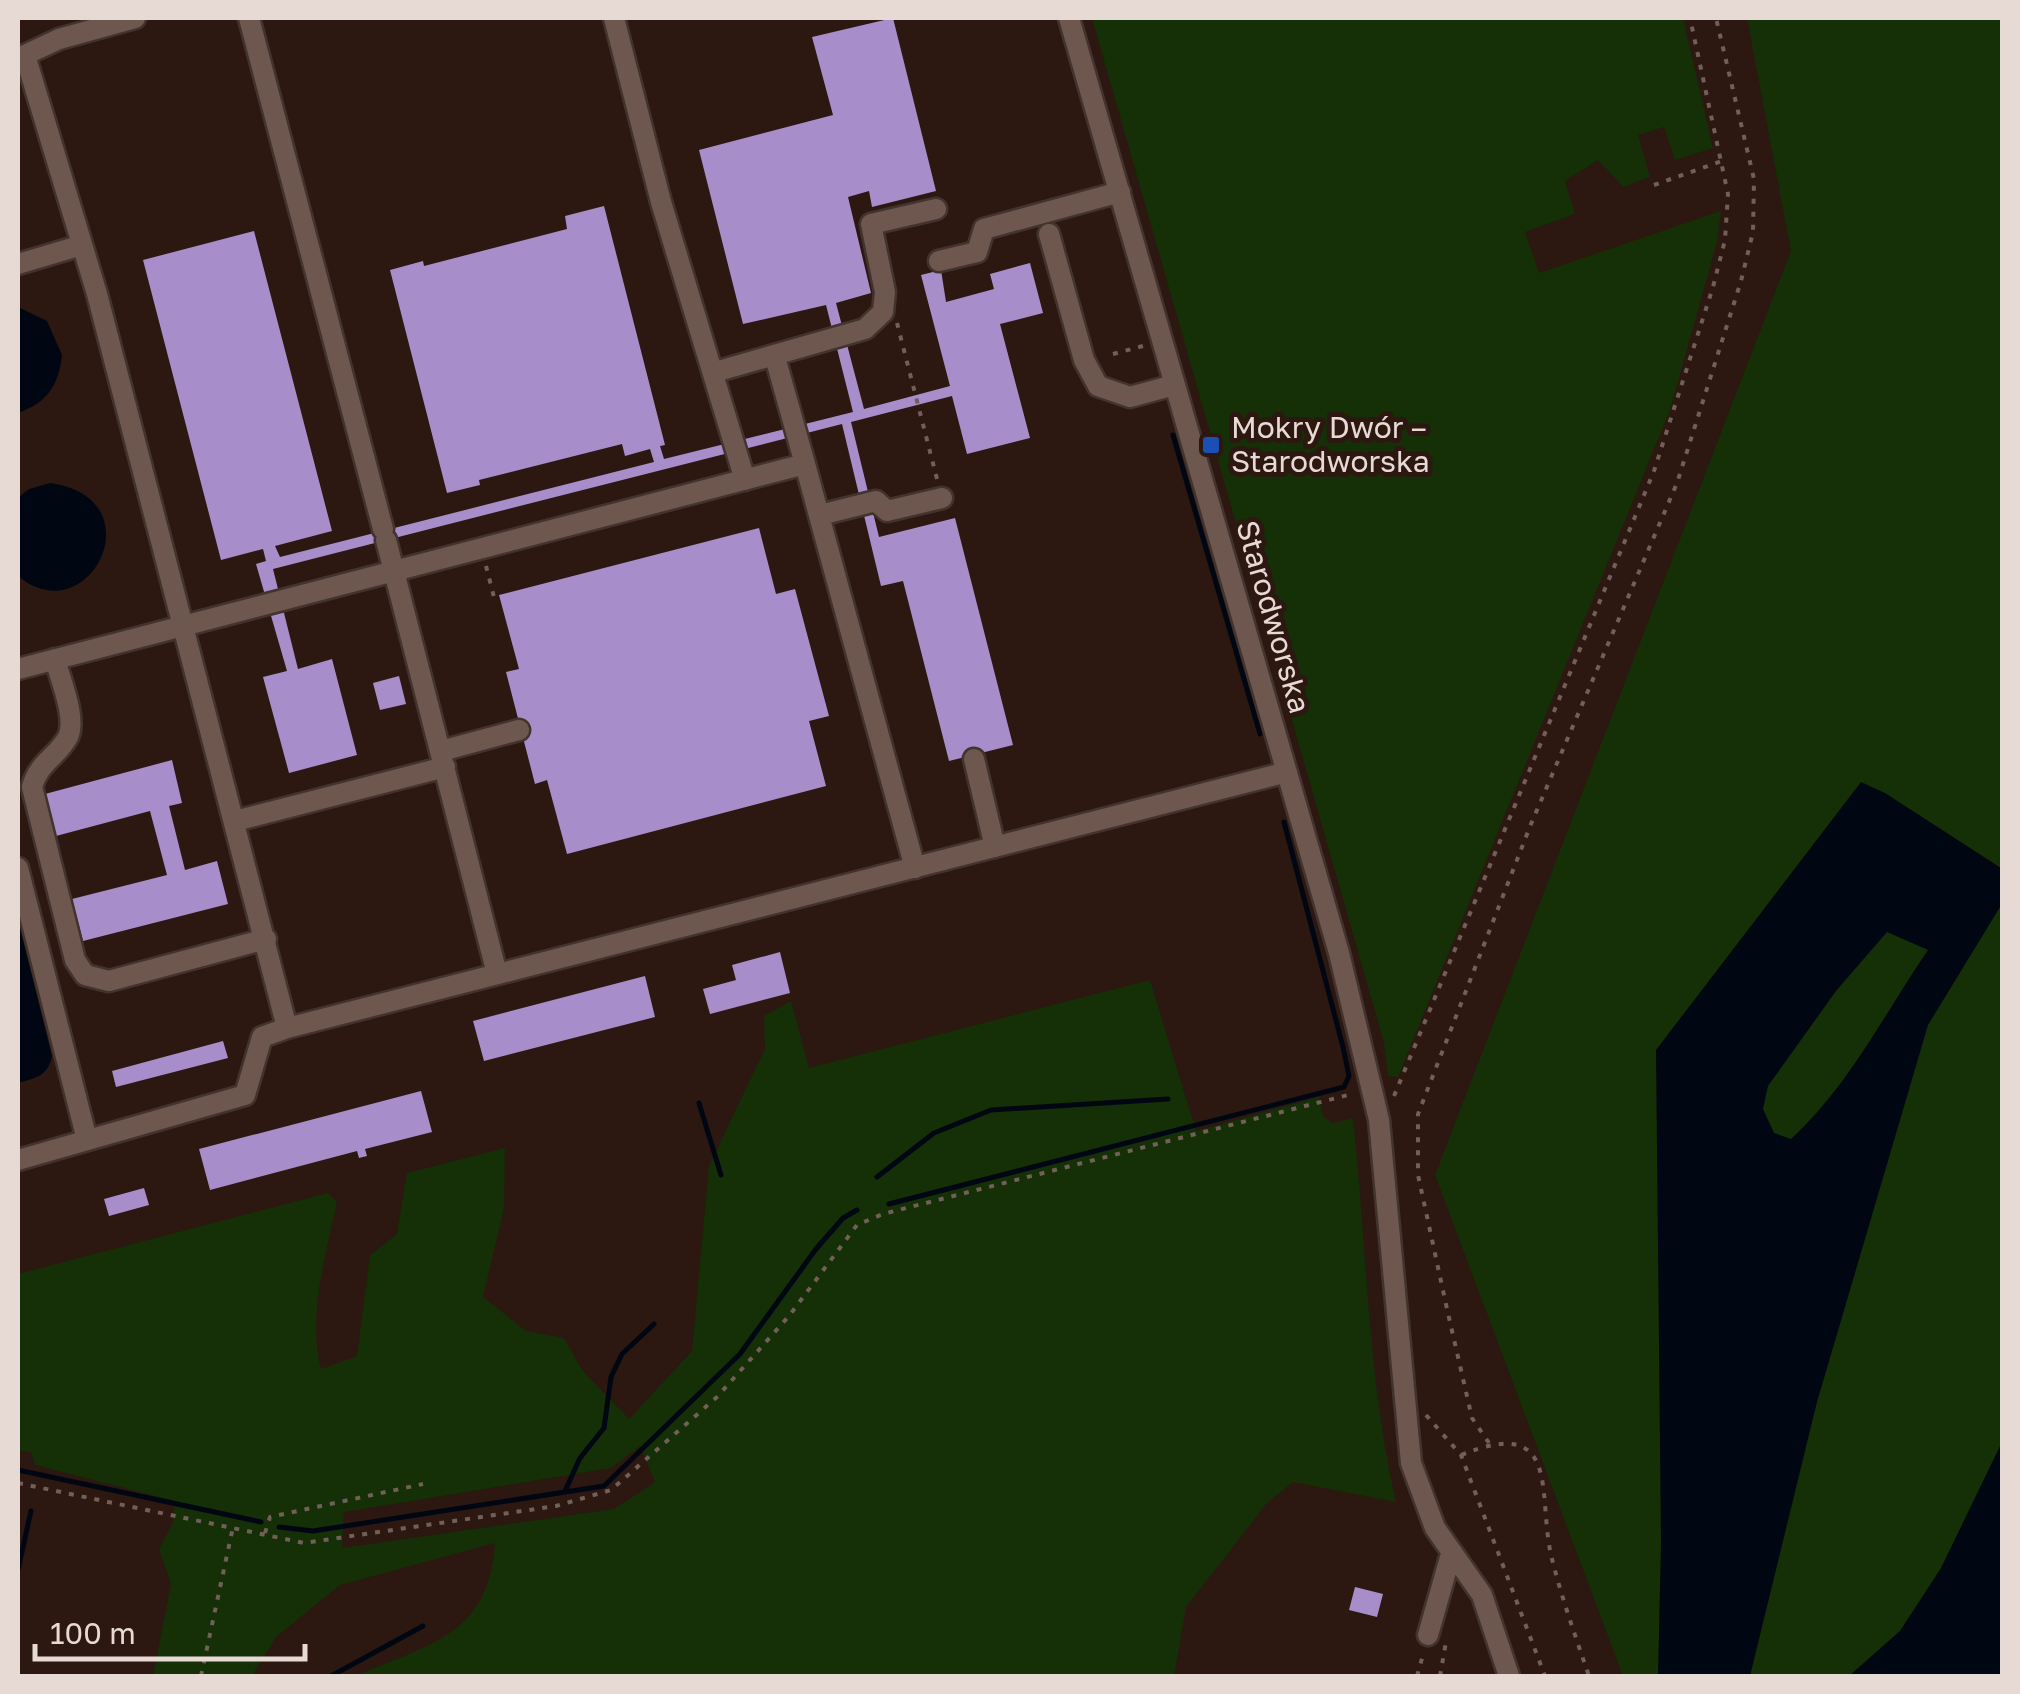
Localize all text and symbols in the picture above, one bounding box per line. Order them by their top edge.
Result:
place label: Mokry Dwór – Starodworska [1231,409,1430,479]
marker: Mokry Dwór – Starodworska [1200,434,1222,456]
street label: Starodworska [1229,516,1319,717]
scale bar [35,1599,305,1661]
text: 100 m [50,1615,136,1651]

